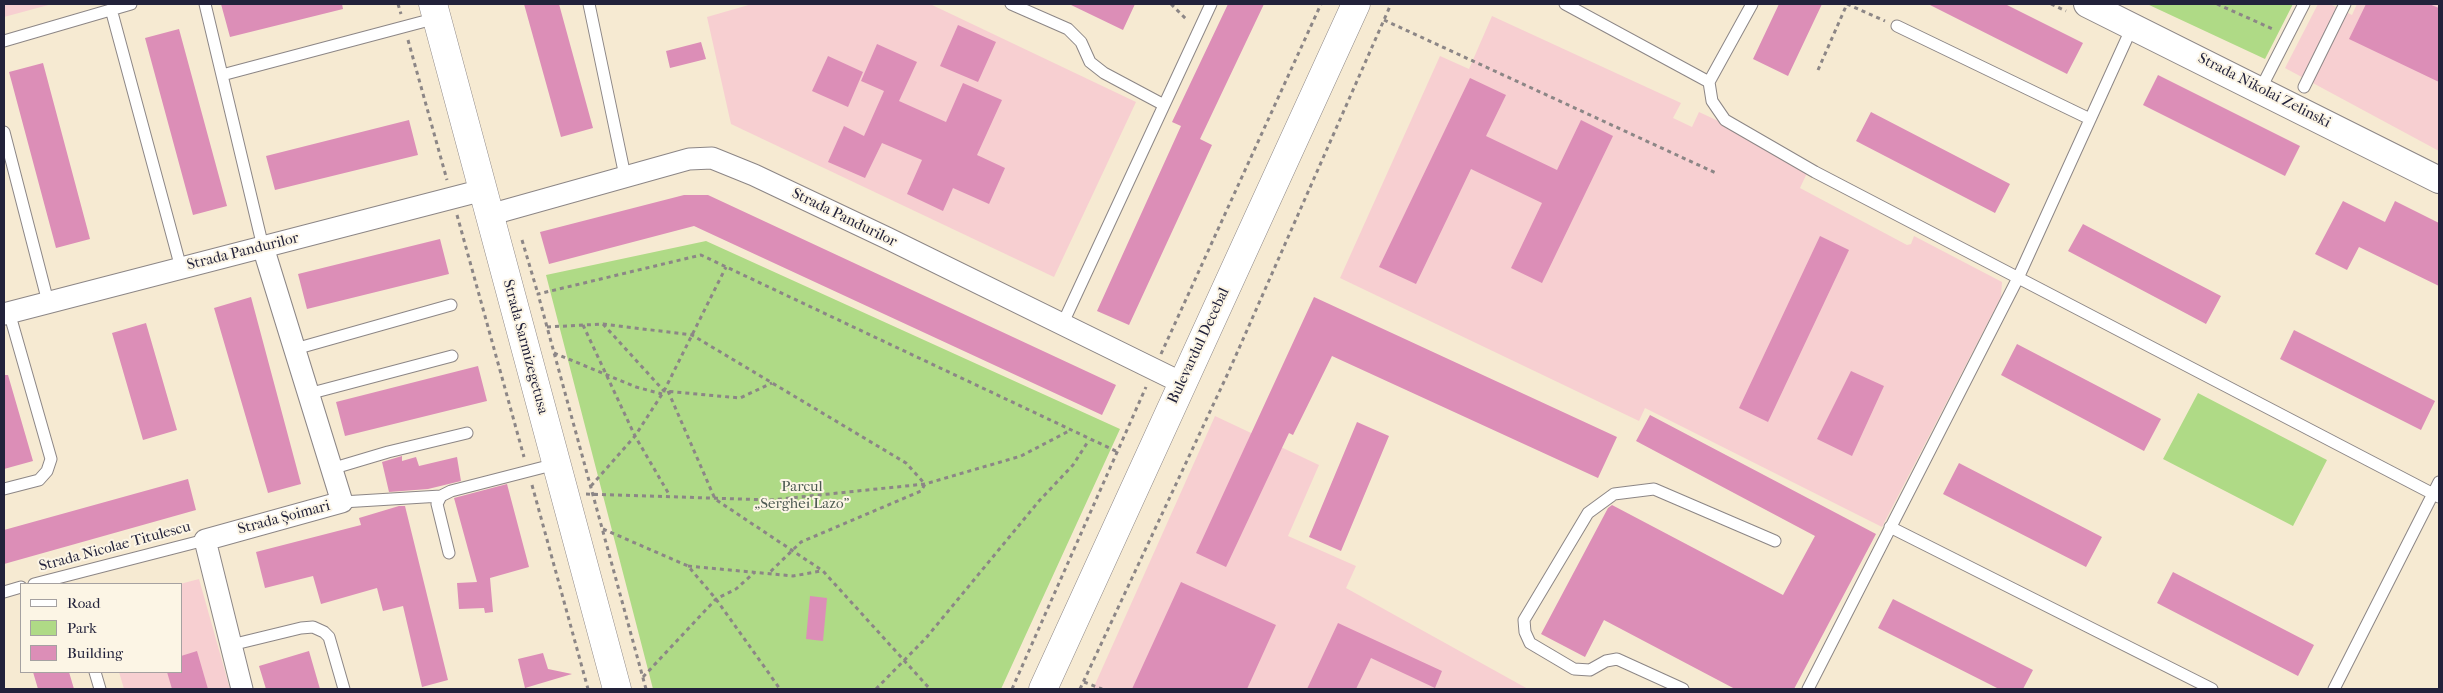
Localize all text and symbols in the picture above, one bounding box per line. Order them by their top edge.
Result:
street label: Strada Nikolai Zelinski [2195,50,2333,132]
street label: Strada Pandurilor [789,185,899,251]
street label: Strada Pandurilor [185,229,301,275]
street label: Strada Sarmizegetusa [498,278,552,416]
street label: Bulevardul Decebal [1164,285,1234,407]
park label: Parcul „Serghei Lazo” [755,478,849,513]
street label: Strada Șoimari [236,497,332,539]
street label: Strada Nicolae Titulescu [37,518,193,576]
legend [20,583,182,673]
text: Road [67,594,100,612]
text: Park [67,619,97,637]
text: Building [67,644,123,662]

